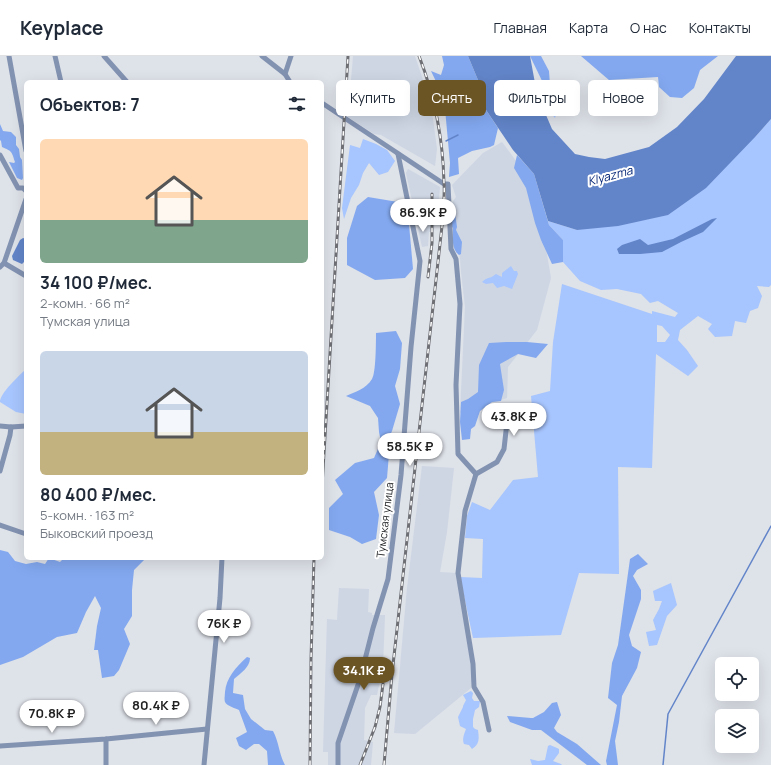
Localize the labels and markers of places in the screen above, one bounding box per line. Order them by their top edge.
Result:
pin: 86.9K ₽ [386,199,460,233]
pin: 43.8K ₽ [477,403,551,437]
pin: 58.5K ₽ [373,433,447,467]
pin: 76K ₽ [196,610,252,644]
pin: 34.1K ₽ [327,657,401,691]
pin: 80.4K ₽ [119,692,193,726]
pin: 70.8K ₽ [15,700,89,734]

